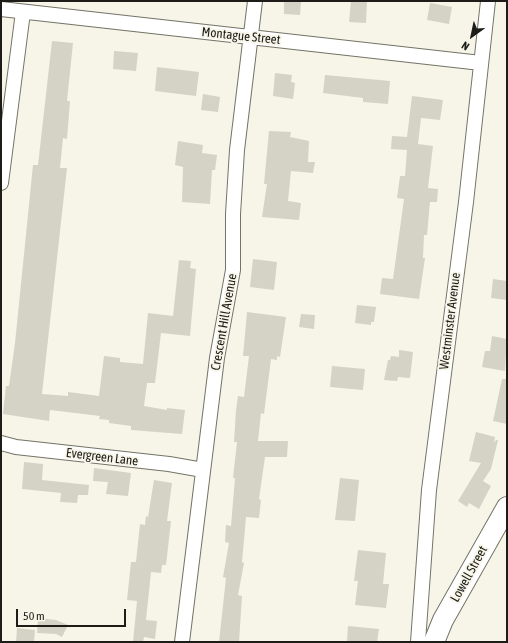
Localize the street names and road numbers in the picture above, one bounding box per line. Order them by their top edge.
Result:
street label: Montague Street [201,24,281,48]
street label: Crescent Hill Avenue [208,272,240,372]
street label: Westminster Avenue [436,272,464,370]
street label: Evergreen Lane [65,445,139,469]
street label: Lowell Street [447,543,491,605]

